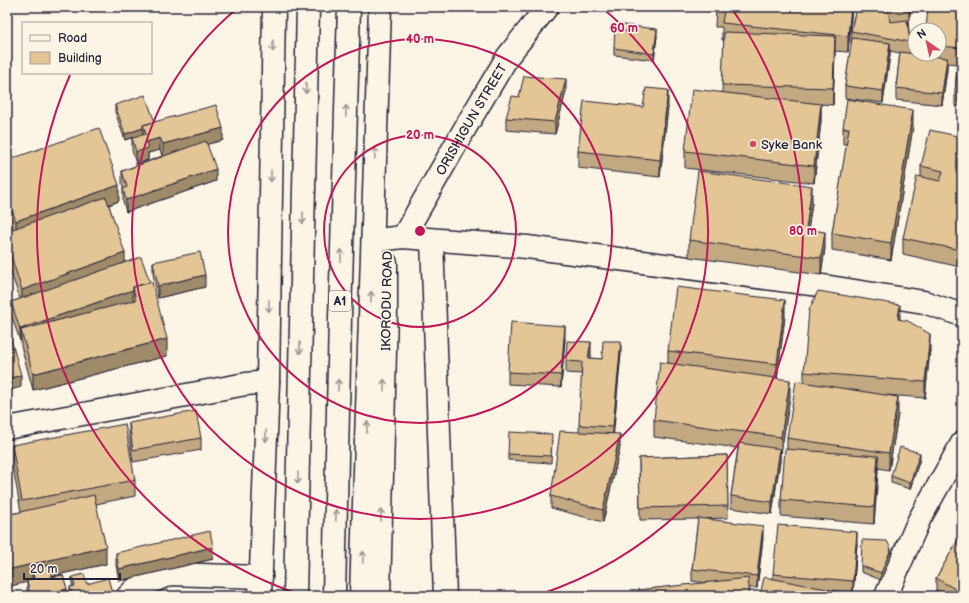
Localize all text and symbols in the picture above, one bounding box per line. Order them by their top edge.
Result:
text: 60 m [610,21,638,36]
legend [22,22,152,74]
north arrow [907,22,947,62]
text: N [915,26,929,42]
text: Road [58,31,87,46]
text: 40 m [406,32,434,47]
one-way arrow [269,39,277,52]
text: Building [58,51,102,66]
street label: ORISHIGUN STREET [433,61,511,178]
one-way arrow [302,81,310,94]
one-way arrow [342,105,350,118]
text: 20 m [406,128,434,143]
place label: Syke Bank [761,137,823,153]
marker: Syke Bank [748,139,758,149]
one-way arrow [371,147,379,160]
one-way arrow [267,169,275,182]
one-way arrow [299,211,307,224]
centre of rings [413,224,427,238]
text: 80 m [789,224,817,239]
one-way arrow [338,249,345,262]
street label: IKORODU ROAD [378,251,396,351]
road number: A1 [329,291,351,311]
one-way arrow [367,291,375,304]
one-way arrow [266,299,273,312]
one-way arrow [296,341,304,354]
one-way arrow [334,379,342,392]
one-way arrow [381,379,388,392]
one-way arrow [363,421,370,434]
one-way arrow [263,429,270,442]
one-way arrow [294,471,301,484]
one-way arrow [332,509,340,522]
one-way arrow [377,509,385,522]
one-way arrow [359,551,366,564]
scale bar [24,555,120,581]
text: 20 m [30,562,57,577]

